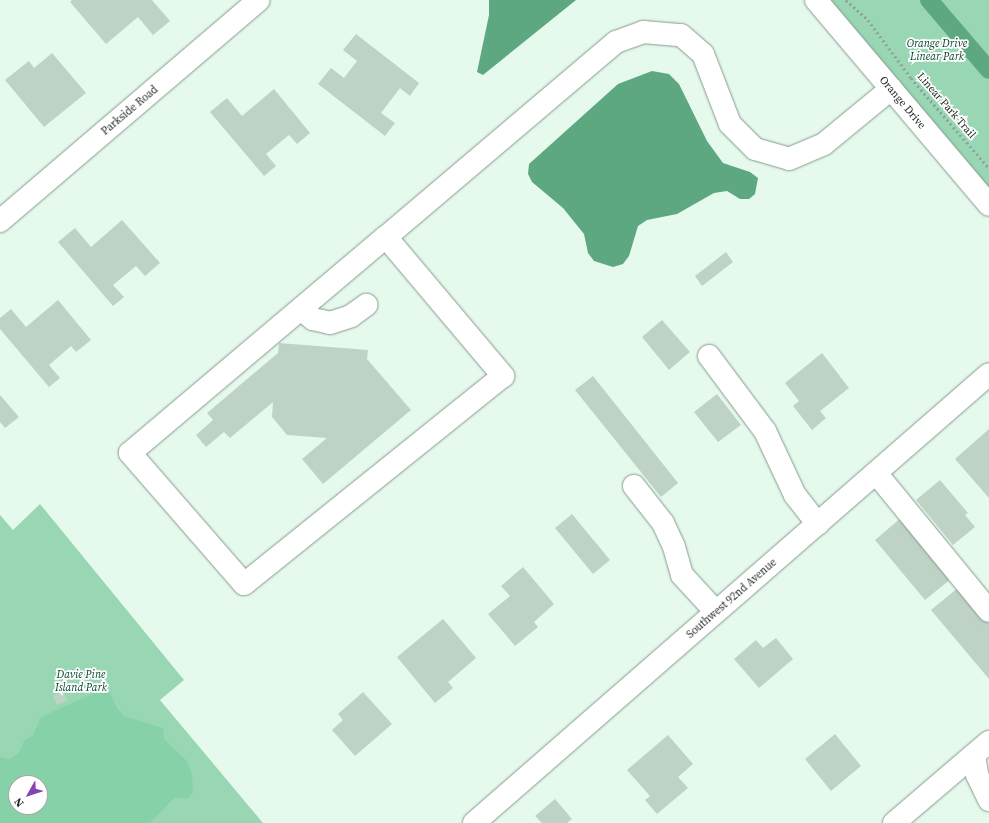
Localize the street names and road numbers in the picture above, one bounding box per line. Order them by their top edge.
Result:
street label: Linear Park Trail [914,70,978,142]
street label: Orange Drive [876,74,928,132]
street label: Parkside Road [99,83,161,139]
street label: Southwest 92nd Avenue [684,556,780,642]

